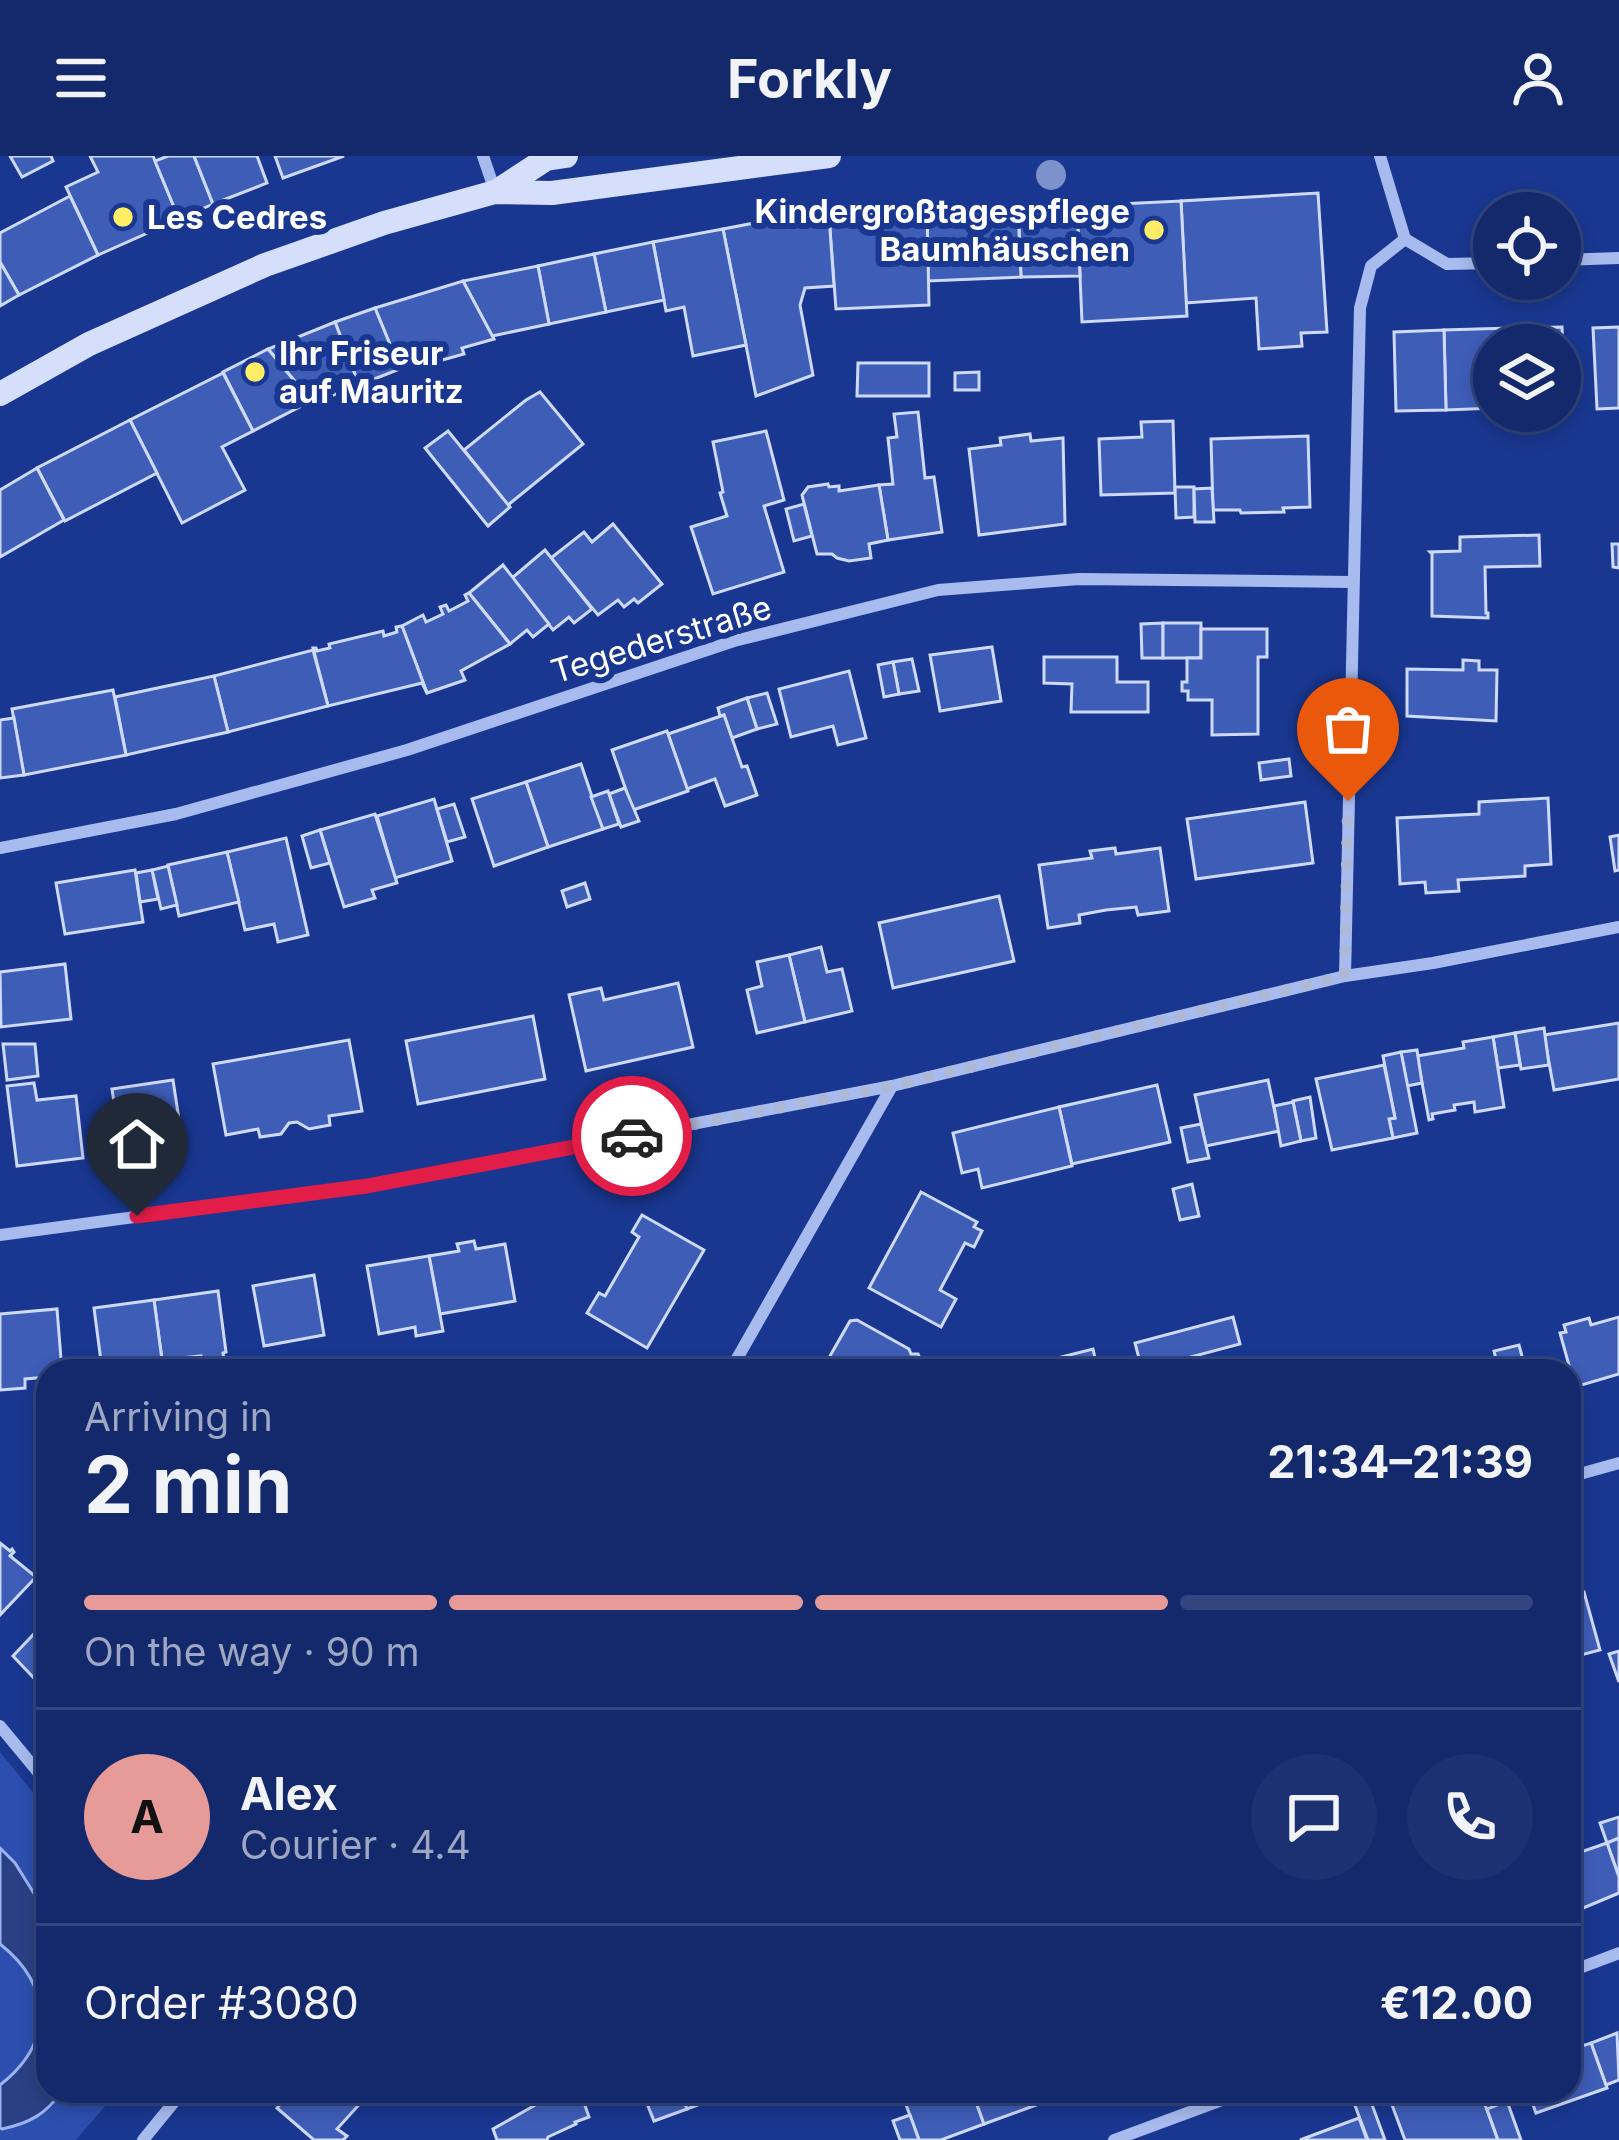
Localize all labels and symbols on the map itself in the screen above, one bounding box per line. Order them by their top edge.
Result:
place label: Kindergroßtagespflege Baumhäuschen [755,191,1130,269]
place label: Les Cedres [147,197,327,237]
marker: Les Cedres [110,204,136,230]
marker: Kindergroßtagespflege Baumhäuschen [1141,217,1167,243]
place label: Ihr Friseur auf Mauritz [279,333,464,411]
marker: Ihr Friseur auf Mauritz [242,359,268,385]
street label: Tegederstraße [546,587,776,691]
pin [1297,678,1399,801]
courier [572,1076,692,1196]
pin [86,1093,188,1216]

